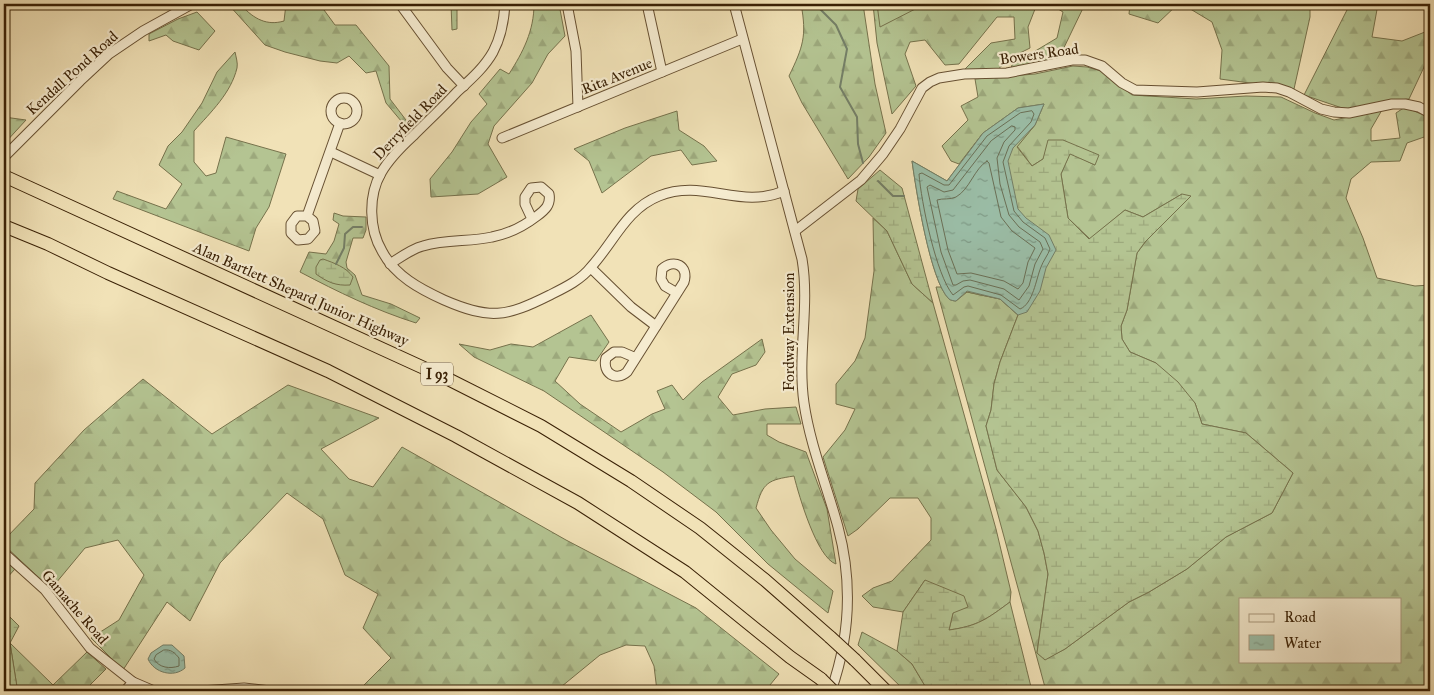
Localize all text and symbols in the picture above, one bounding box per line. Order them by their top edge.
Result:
street label: Kendall Pond Road [23,27,122,119]
street label: Bowers Road [998,39,1080,68]
street label: Rita Avenue [579,54,655,98]
street label: Derryfield Road [369,80,451,164]
street label: Alan Bartlett Shepard Junior Highway [189,238,412,351]
street label: Fordway Extension [780,273,798,391]
road number: I 93 [421,362,453,386]
street label: Gamache Road [38,566,112,648]
legend [1239,598,1402,662]
text: Road [1284,608,1316,626]
text: Water [1284,634,1321,652]

